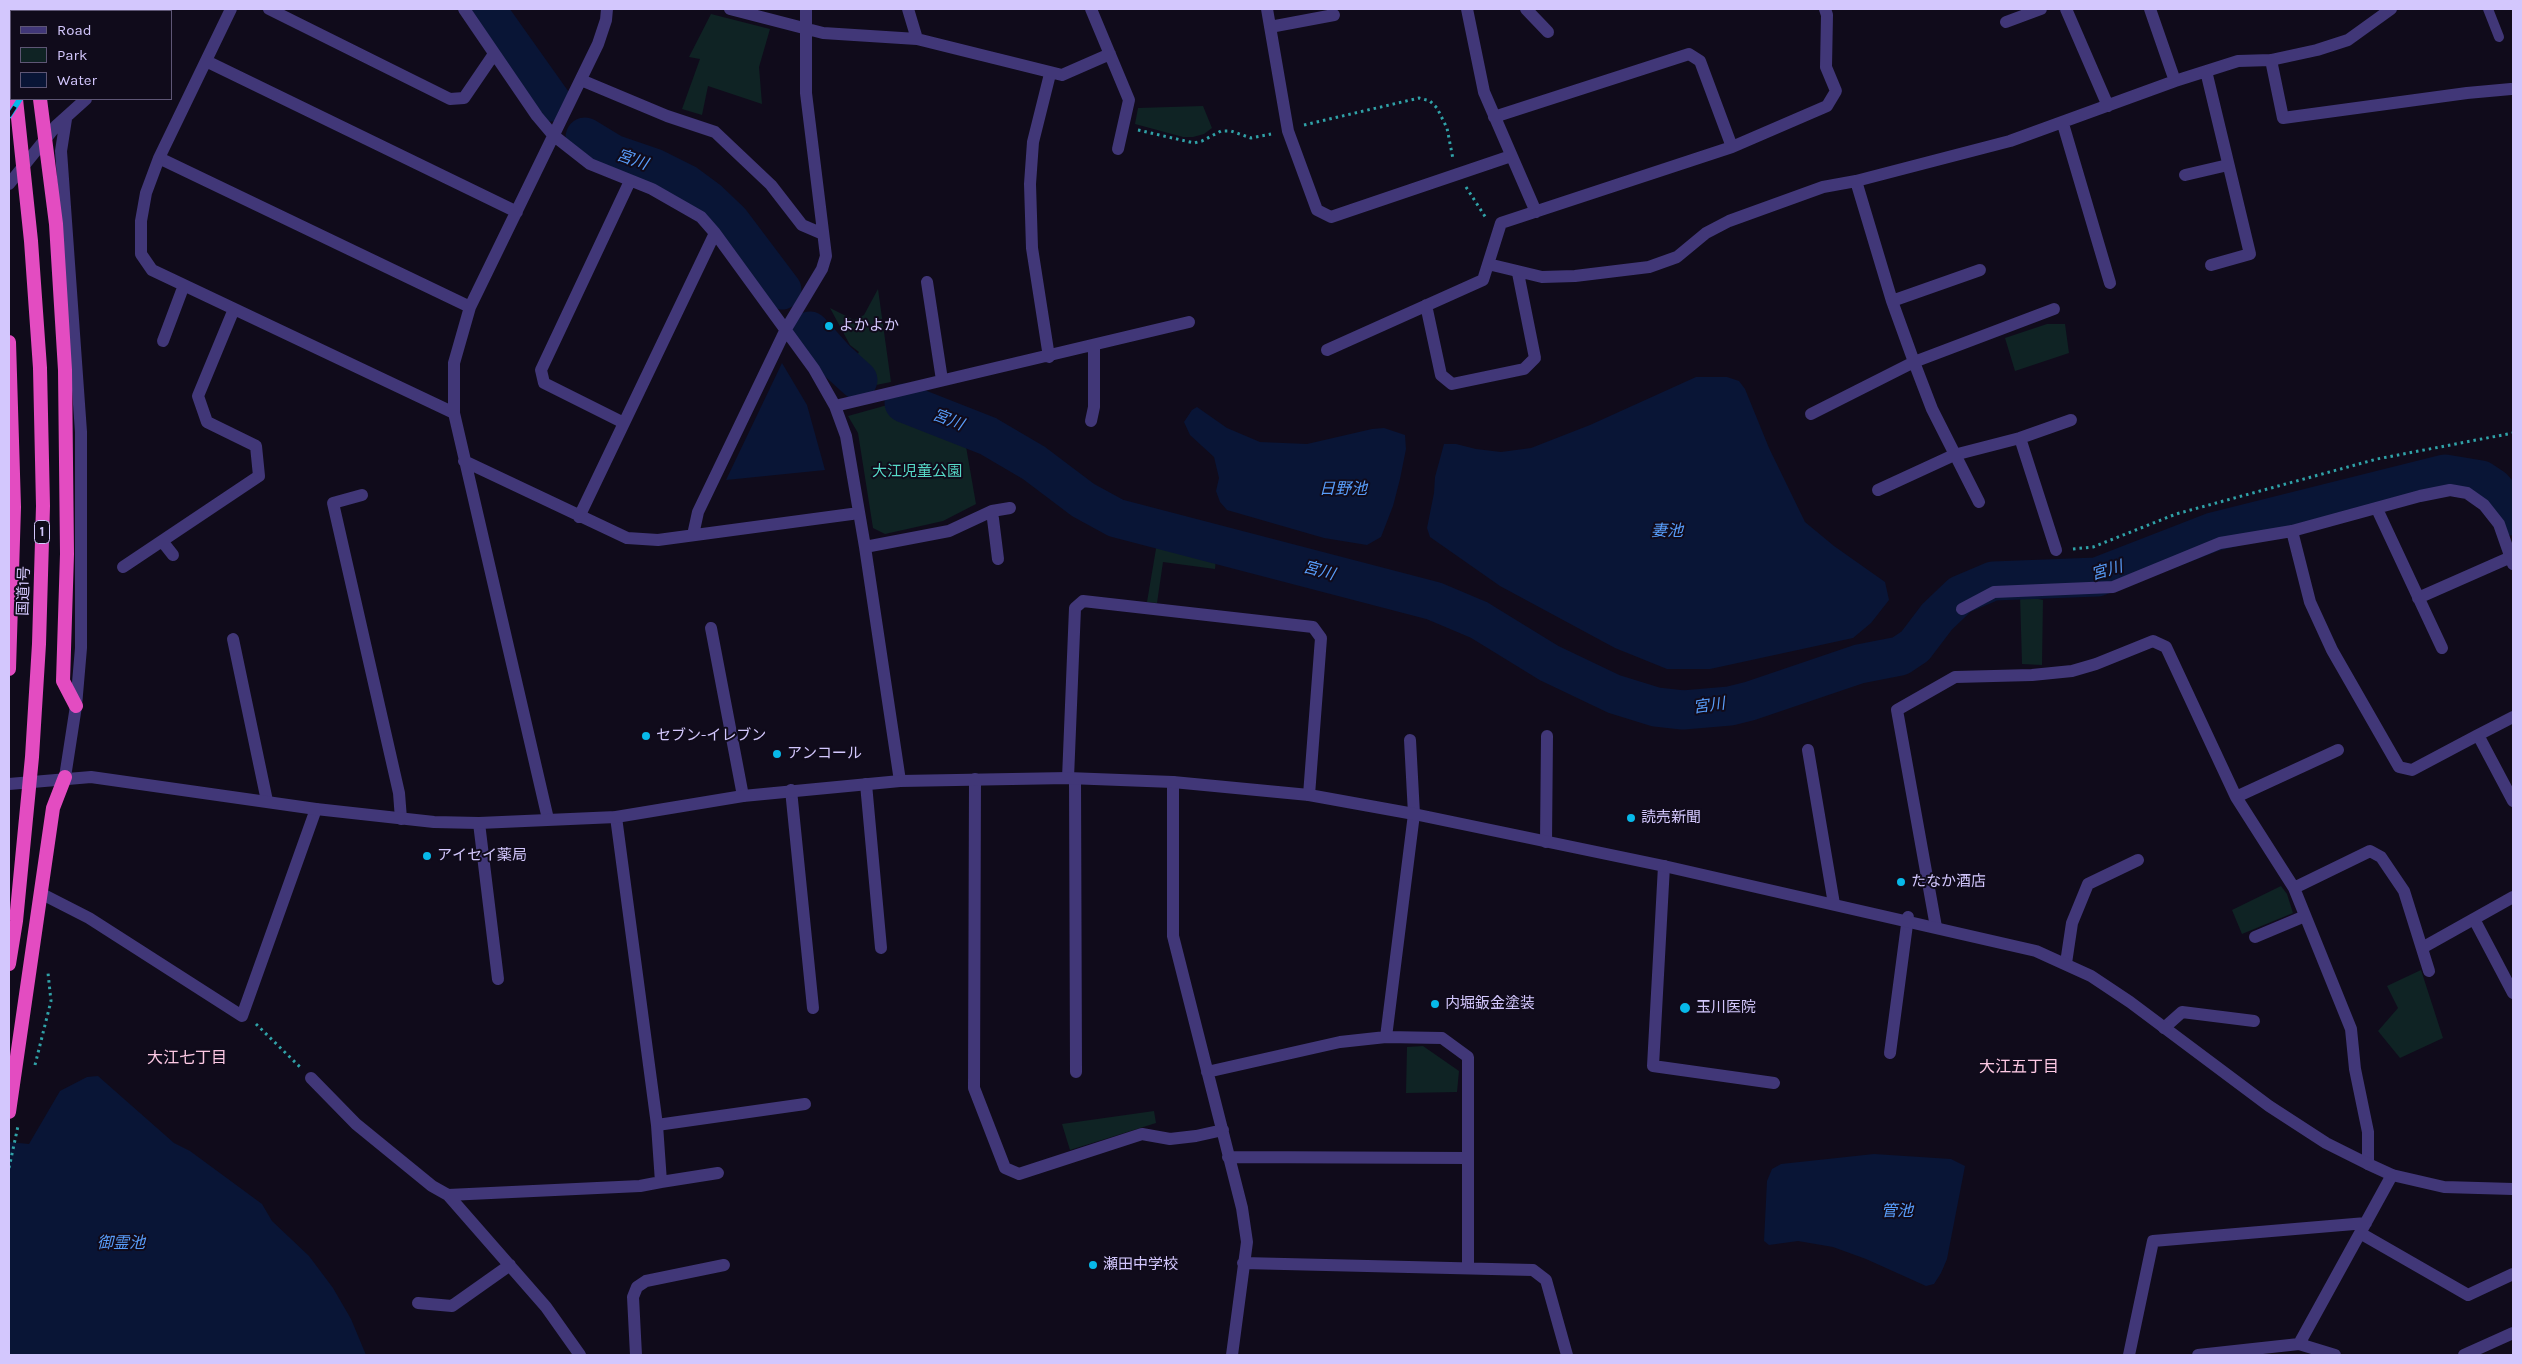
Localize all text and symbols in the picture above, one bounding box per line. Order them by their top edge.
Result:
legend [10,10,172,100]
text: Road [57,21,92,39]
text: Park [57,46,87,64]
text: Water [57,71,97,89]
water label: 宮川 [614,146,650,174]
place label: よかよか [839,317,899,335]
marker: よかよか [823,320,835,332]
water label: 宮川 [930,405,966,435]
park label: 大江児童公園 [872,463,962,481]
water label: 日野池 [1319,479,1367,499]
road number: 1 [34,520,50,544]
water label: 妻池 [1651,521,1683,541]
water label: 宮川 [2089,557,2125,585]
water label: 宮川 [1301,558,1337,584]
street label: 国道1号 [14,566,34,616]
water label: 宮川 [1692,694,1726,718]
place label: セブン-イレブン [656,727,766,745]
marker: セブン-イレブン [640,730,652,742]
place label: アンコール [787,745,862,763]
marker: アンコール [771,748,783,760]
place label: 読売新聞 [1641,809,1701,827]
marker: 読売新聞 [1625,812,1637,824]
place label: アイセイ薬局 [437,847,527,865]
marker: アイセイ薬局 [421,850,433,862]
place label: たなか酒店 [1911,873,1986,891]
marker: たなか酒店 [1895,876,1907,888]
place label: 内堀鈑金塗装 [1445,995,1535,1013]
marker: 内堀鈑金塗装 [1429,998,1441,1010]
place label: 玉川医院 [1696,999,1756,1017]
marker: 玉川医院 [1678,1001,1692,1015]
district label: 大江七丁目 [147,1048,227,1068]
district label: 大江五丁目 [1979,1057,2059,1077]
water label: 管池 [1881,1201,1913,1221]
water label: 御霊池 [97,1233,145,1253]
place label: 瀬田中学校 [1103,1256,1178,1274]
marker: 瀬田中学校 [1087,1259,1099,1271]

